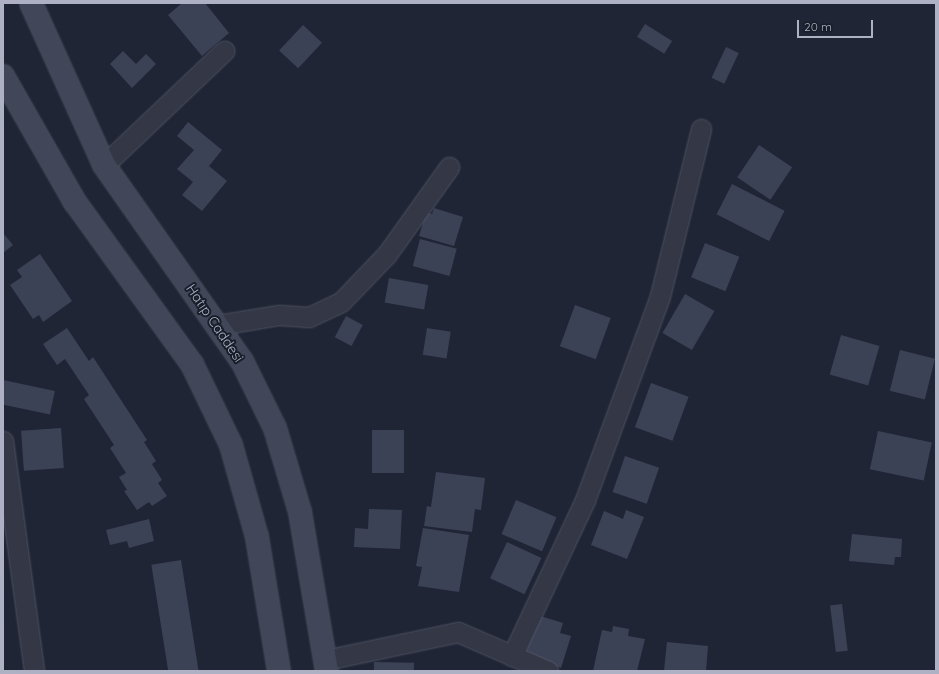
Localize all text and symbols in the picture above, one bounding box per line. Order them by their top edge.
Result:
scale bar [799,12,875,38]
text: 20 m [804,19,832,34]
street label: Hatıp Caddesi [183,281,247,365]

